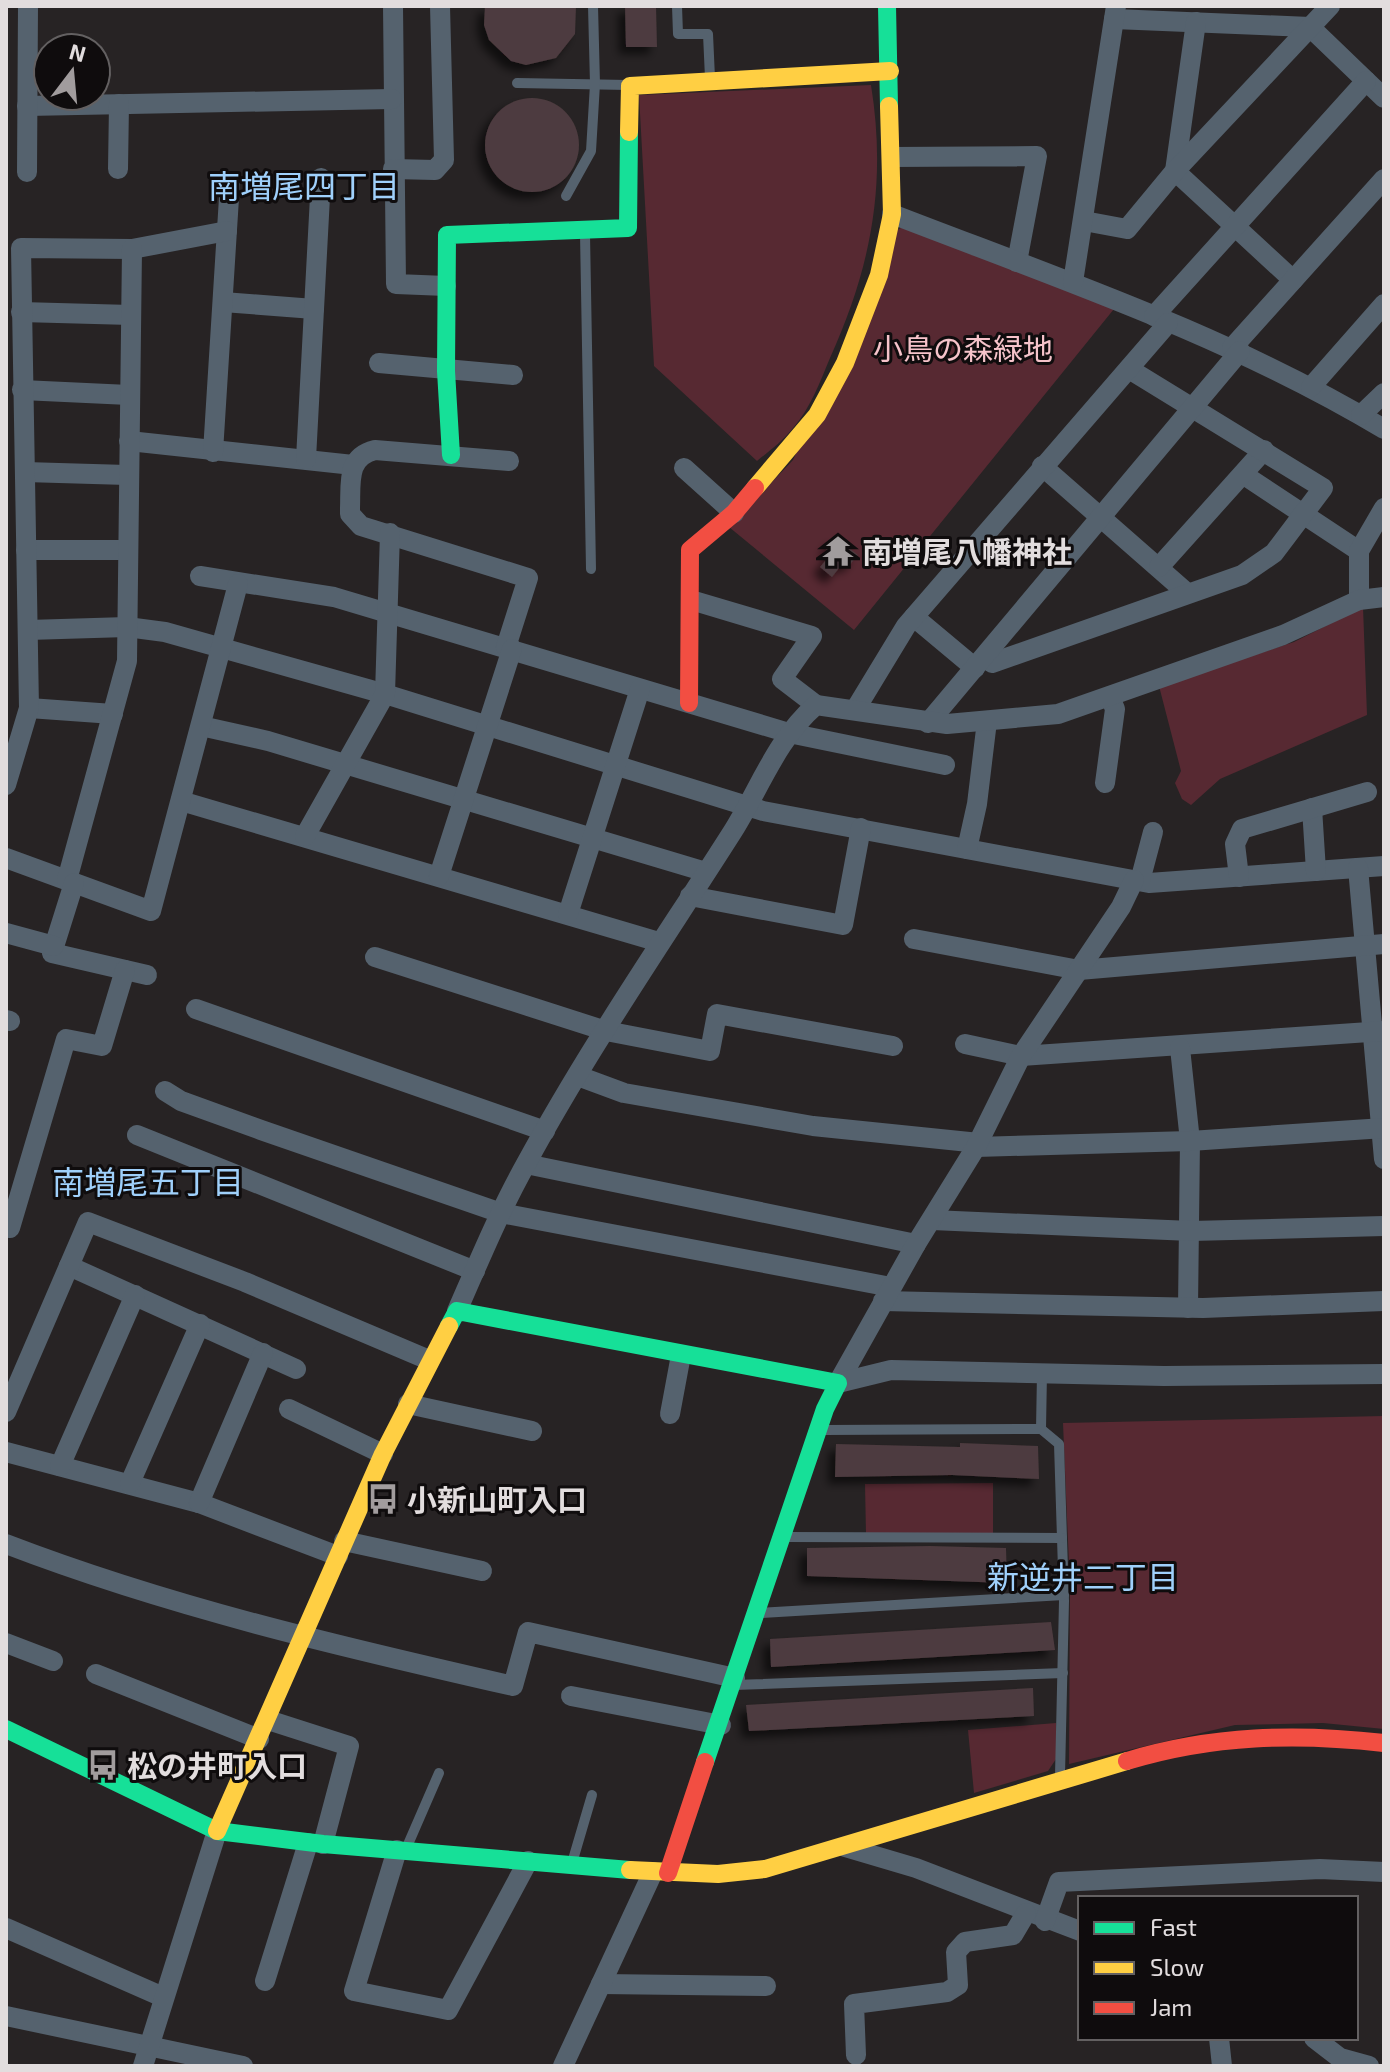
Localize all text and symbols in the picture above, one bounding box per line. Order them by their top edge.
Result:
north arrow [32,32,112,112]
text: N [67,37,89,66]
district label: 南増尾四丁目 [208,166,400,204]
park label: 小鳥の森緑地 [873,330,1053,366]
place label: 南増尾八幡神社 [862,533,1072,569]
temple icon: 南増尾八幡神社 [821,534,855,568]
district label: 南増尾五丁目 [52,1162,244,1200]
place label: 小新山町入口 [407,1481,587,1517]
bus stop icon: 小新山町入口 [366,1482,400,1516]
district label: 新逆井二丁目 [987,1557,1179,1595]
place label: 松の井町入口 [127,1747,307,1783]
bus stop icon: 松の井町入口 [86,1748,120,1782]
legend [1078,1896,1358,2040]
text: Fast [1150,1912,1197,1941]
text: Slow [1150,1952,1204,1981]
text: Jam [1150,1992,1192,2021]

